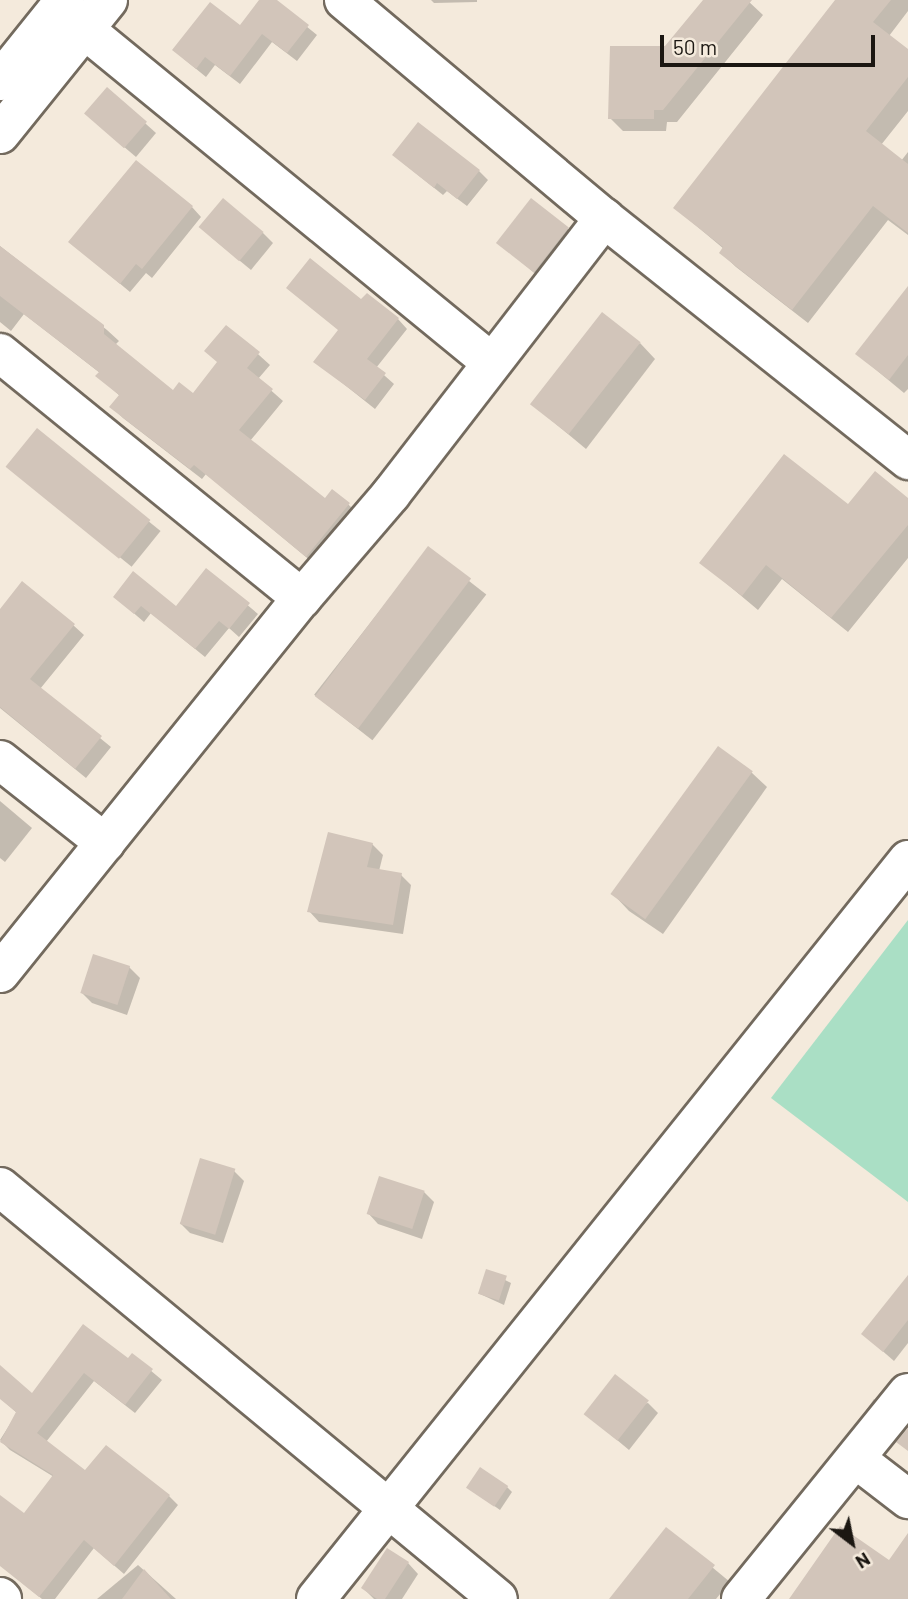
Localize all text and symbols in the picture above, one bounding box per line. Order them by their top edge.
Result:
scale bar [663,21,878,65]
text: 50 m [673,34,717,59]
north arrow [817,1508,887,1578]
text: N [852,1548,875,1574]

